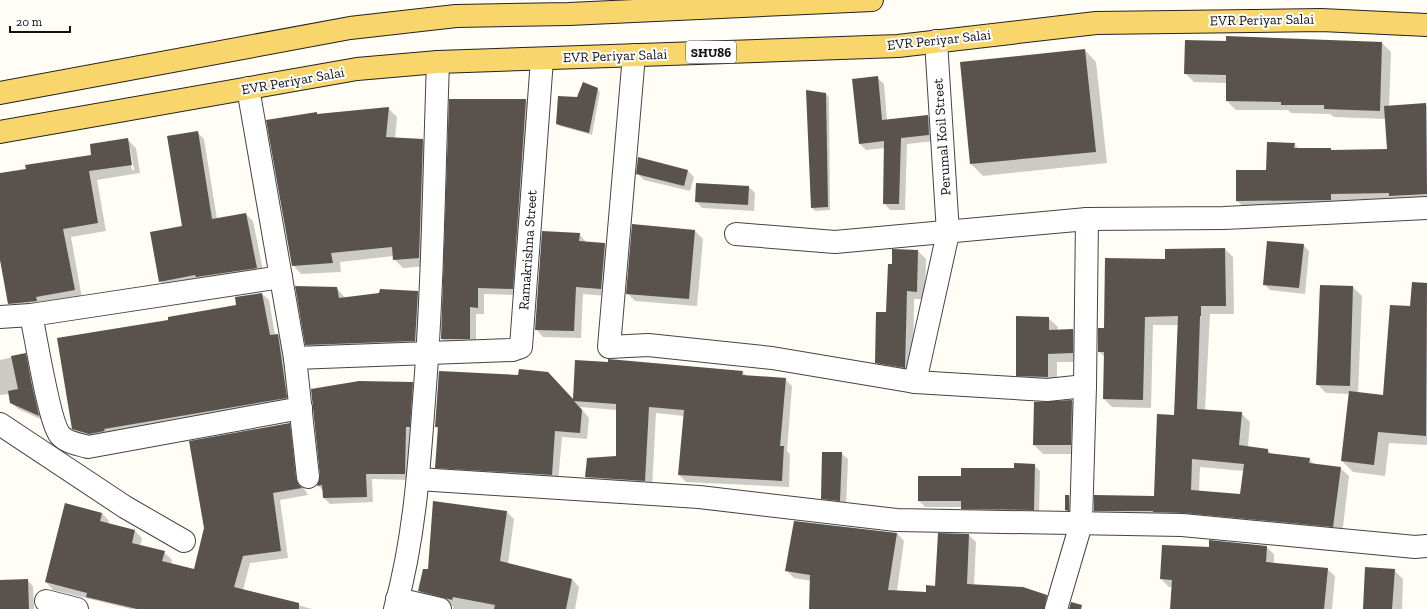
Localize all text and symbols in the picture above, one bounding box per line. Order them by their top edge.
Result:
scale bar [10,8,70,34]
street label: EVR Periyar Salai [1210,11,1314,29]
text: 20 m [16,15,43,29]
street label: EVR Periyar Salai [886,26,992,54]
road number: SHU86 [686,41,736,63]
street label: EVR Periyar Salai [563,46,668,66]
street label: EVR Periyar Salai [240,64,346,98]
street label: Perumal Koil Street [929,77,955,196]
street label: Ramakrishna Street [515,189,541,311]

